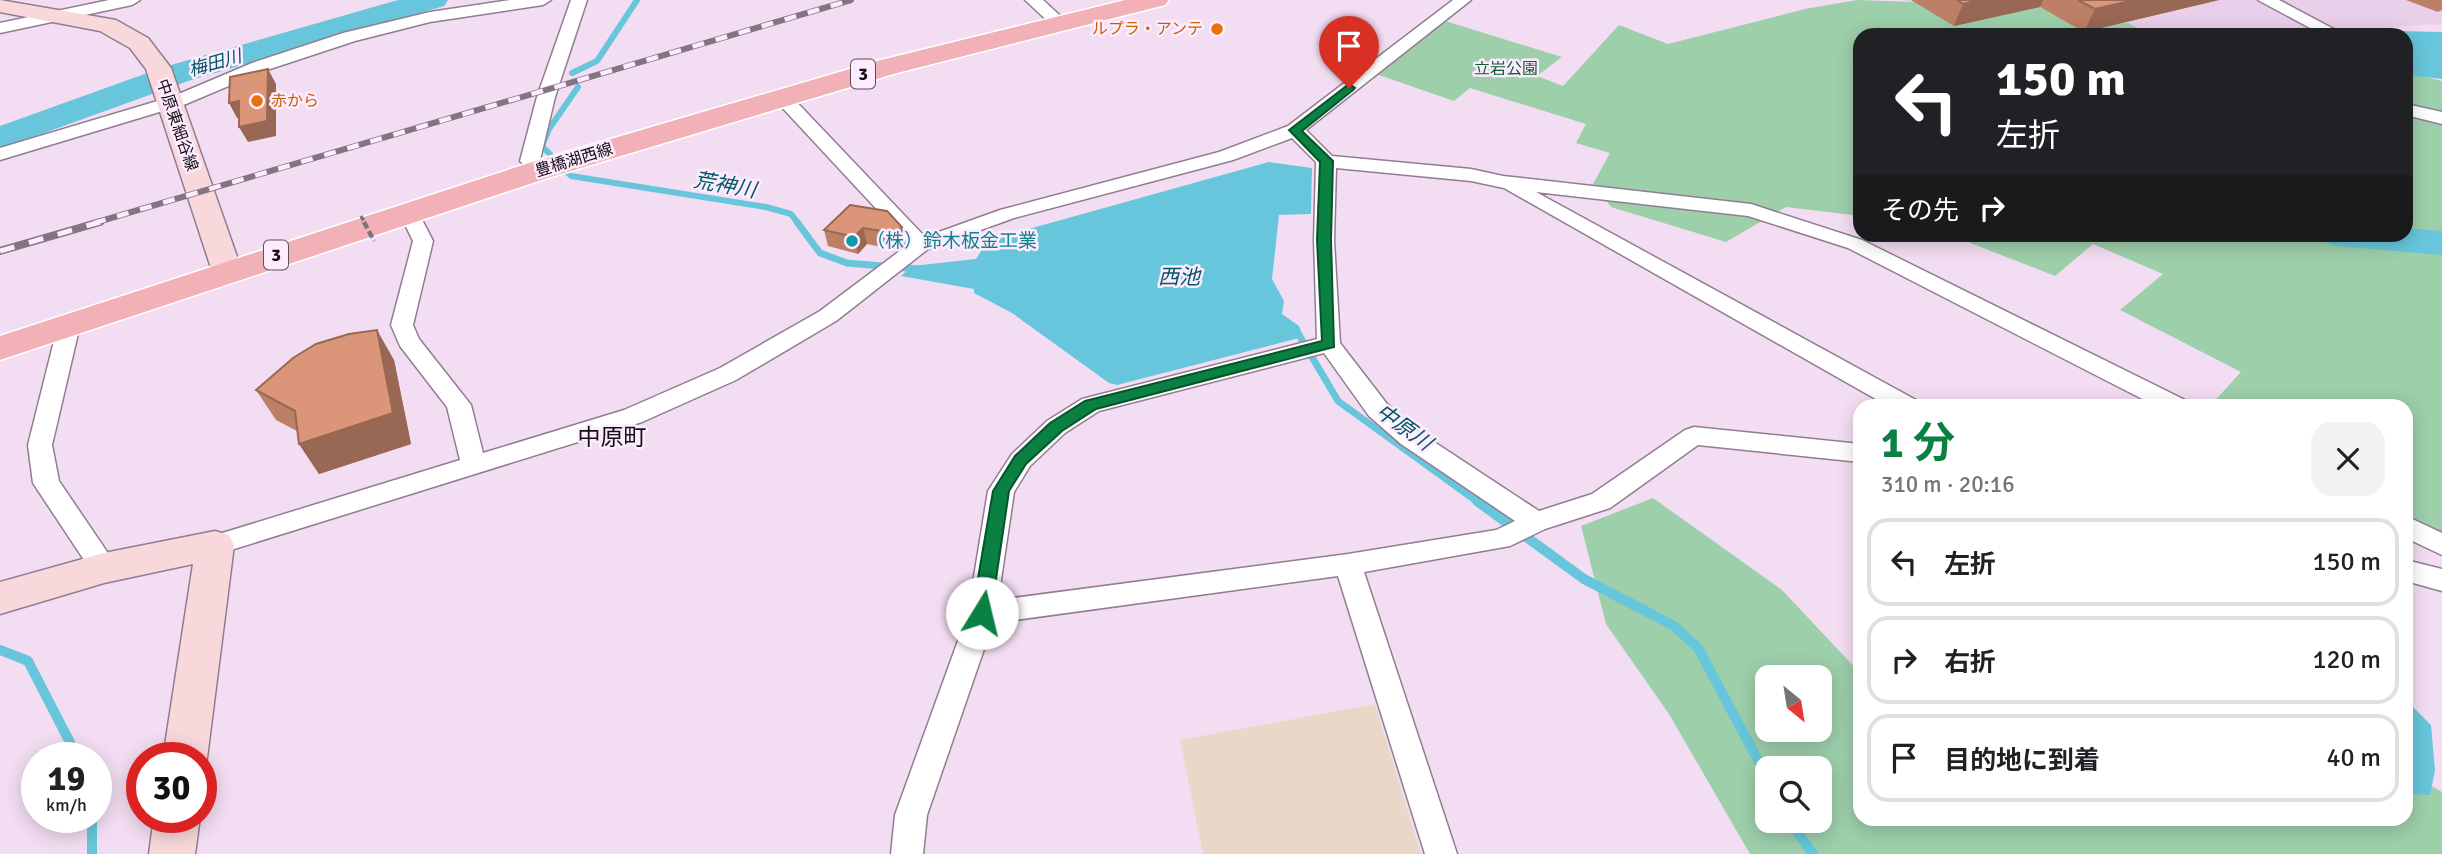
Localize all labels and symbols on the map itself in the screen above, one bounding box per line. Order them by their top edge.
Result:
pin [1319,16,1379,88]
place label: ルプラ・アンテ [1092,19,1203,39]
marker: ルプラ・アンテ [1209,21,1225,37]
water label: 梅田川 [186,44,246,81]
park label: 立岩公園 [1474,59,1538,79]
road number: 3 [851,60,875,88]
street label: 中原東細谷線 [152,76,202,174]
place label: 赤から [271,91,319,111]
marker: 赤から [249,93,265,109]
street label: 豊橋湖西線 [533,139,615,181]
water label: 荒神川 [692,167,760,204]
place label: （株）鈴木板金工業 [866,229,1037,253]
marker: （株）鈴木板金工業 [844,233,860,249]
road number: 3 [264,241,288,270]
water label: 西池 [1158,264,1202,290]
water label: 中原川 [1371,398,1439,457]
district label: 中原町 [578,423,647,452]
position arrow [945,576,1019,650]
north arrow [1755,665,1832,742]
speed limit sign: 30 [126,742,217,833]

